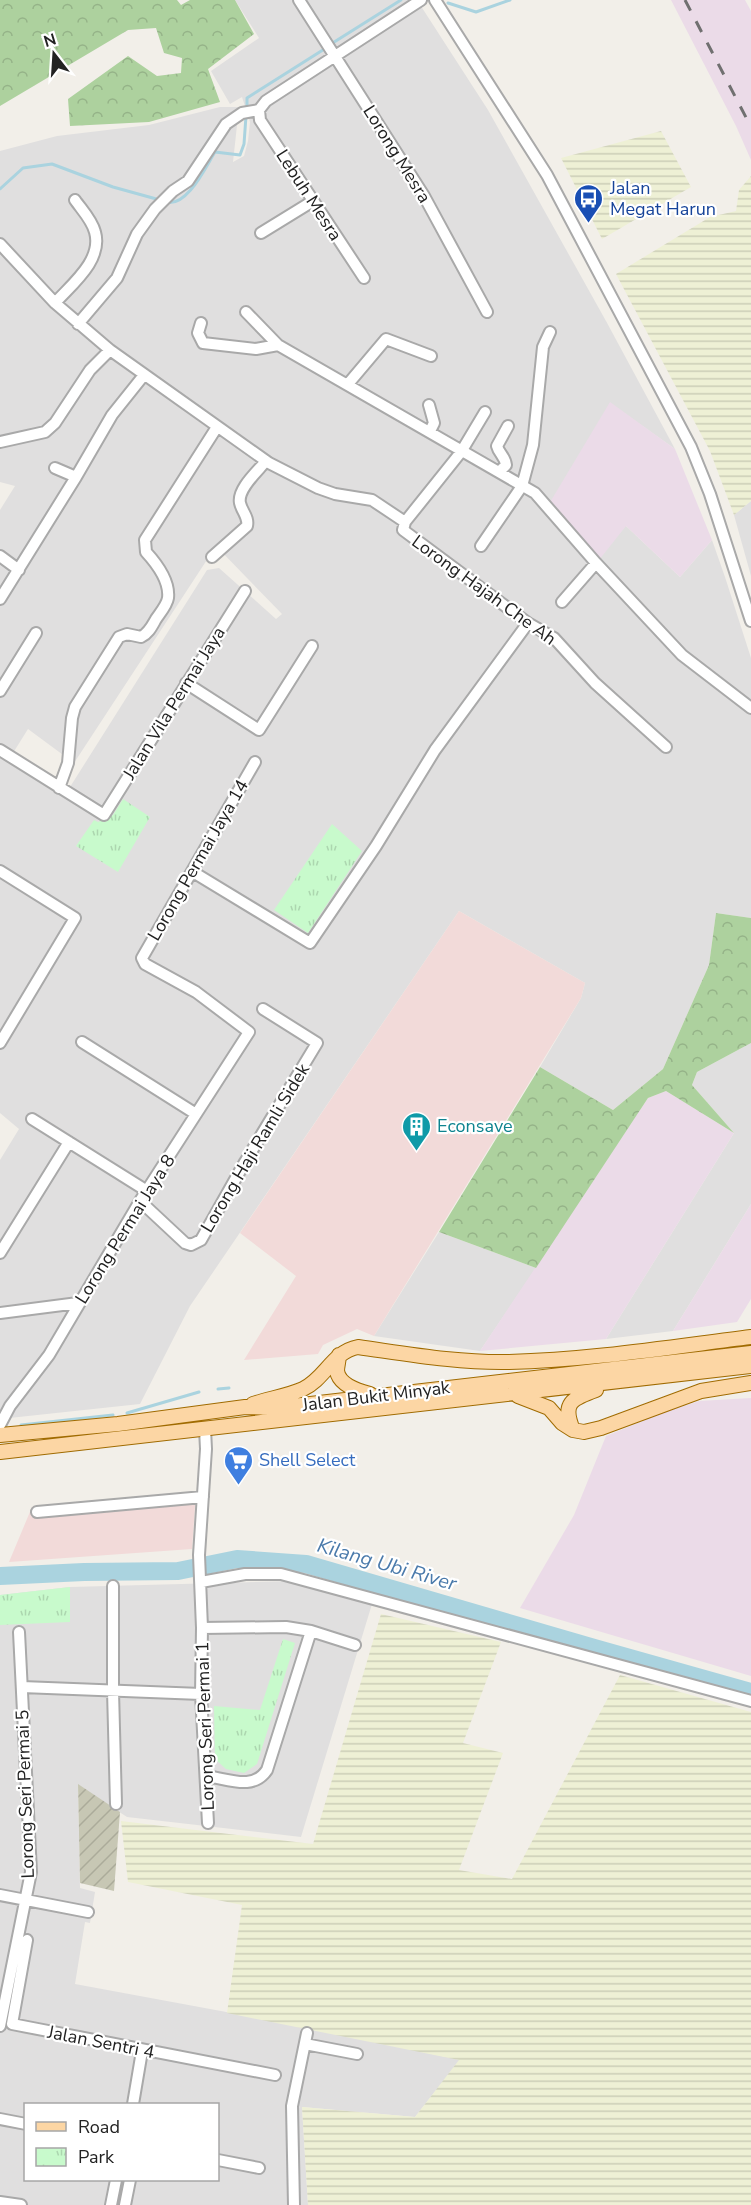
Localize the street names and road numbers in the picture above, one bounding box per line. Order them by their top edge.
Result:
street label: Lorong Mesra [357,101,437,207]
street label: Lebuh Mesra [271,145,347,245]
street label: Lorong Hajah Che Ah [407,529,561,651]
street label: Jalan Vila Permai Jaya [117,622,231,785]
street label: Lorong Permai Jaya 14 [142,775,254,945]
street label: Lorong Haji Ramli Sidek [195,1058,316,1237]
street label: Lorong Permai Jaya 8 [69,1150,181,1308]
street label: Jalan Bukit Minyak [300,1375,452,1417]
street label: Lorong Seri Permai 1 [190,1641,220,1811]
street label: Lorong Seri Permai 5 [10,1709,40,1879]
street label: Jalan Sentri 4 [45,2020,157,2064]

